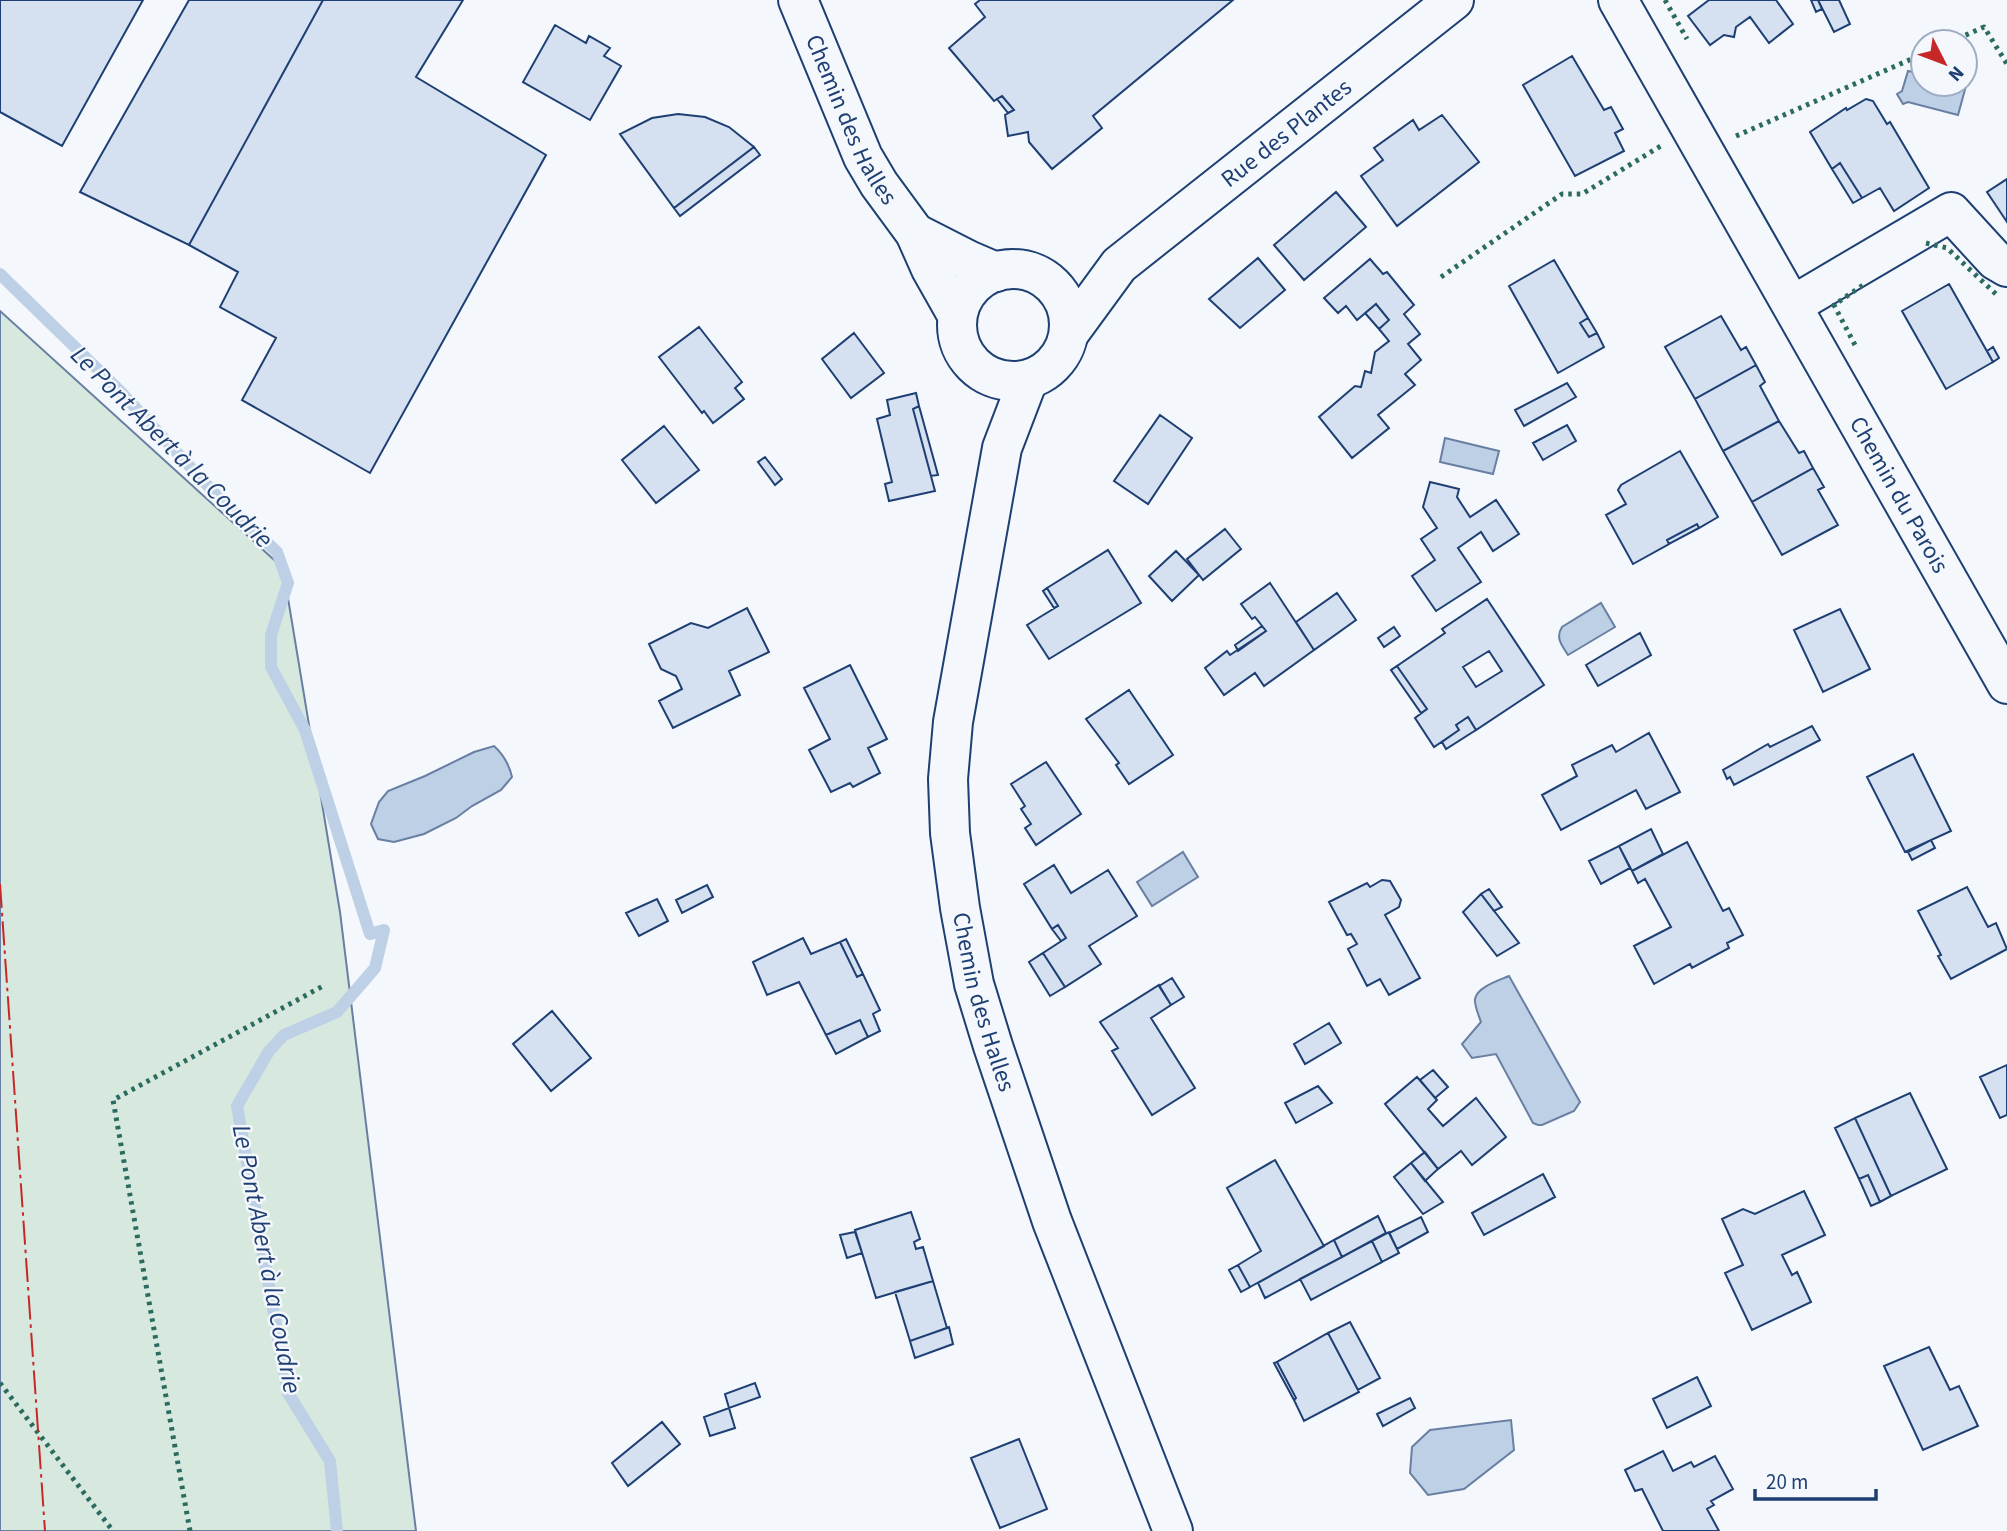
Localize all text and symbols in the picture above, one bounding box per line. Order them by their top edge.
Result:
north arrow [1909,28,1979,98]
street label: Chemin des Halles [797,29,906,212]
text: N [1941,60,1970,87]
street label: Rue des Plantes [1213,70,1359,196]
water label: Le Pont Abert à la Coudrie [62,337,282,557]
street label: Chemin du Parois [1841,410,1958,579]
street label: Chemin des Halles [944,909,1025,1096]
water label: Le Pont Abert à la Coudrie [223,1121,311,1397]
scale bar [1755,1458,1876,1502]
text: 20 m [1766,1467,1808,1497]

